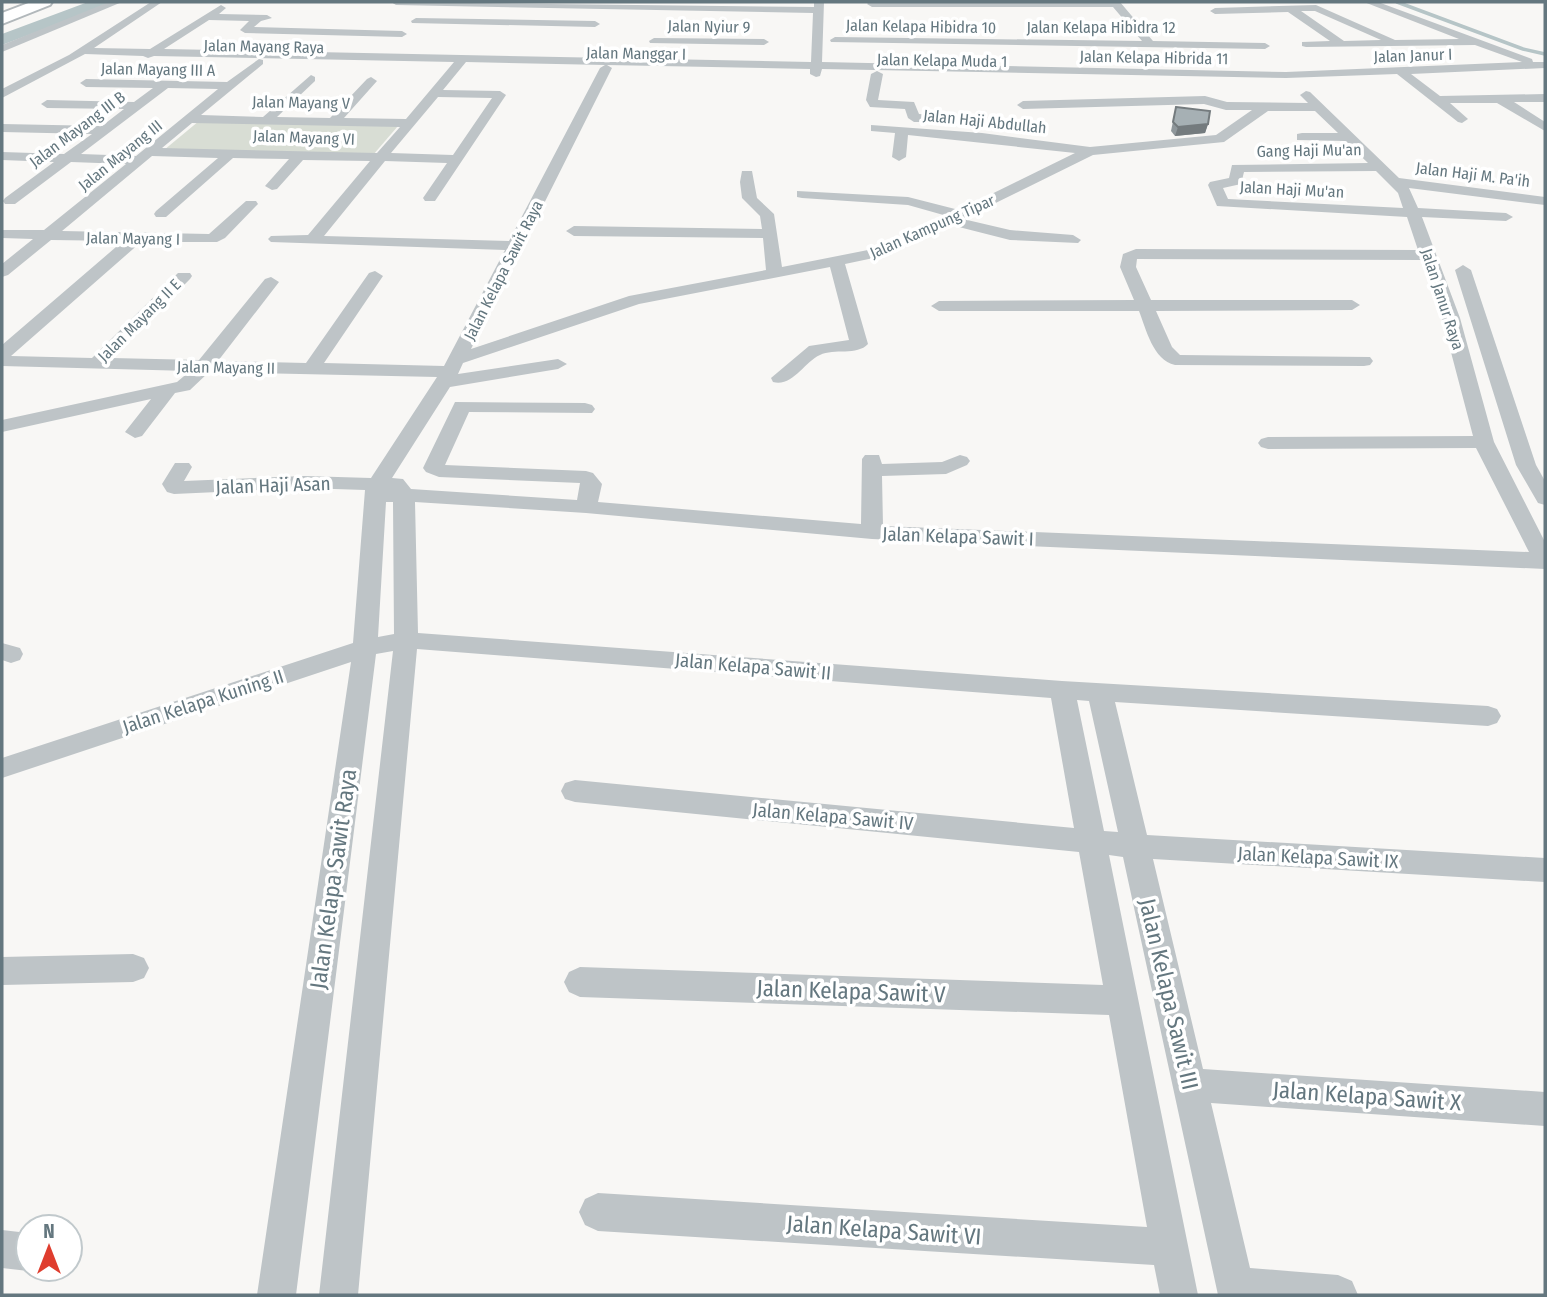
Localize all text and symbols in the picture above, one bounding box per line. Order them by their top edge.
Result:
street label: Jalan Nyiur 9 [668,16,751,37]
street label: Jalan Kelapa Hibidra 10 [846,16,996,37]
street label: Jalan Kelapa Hibidra 12 [1026,18,1176,37]
street label: Jalan Mayang Raya [204,36,325,57]
street label: Jalan Manggar I [586,43,686,64]
street label: Jalan Janur I [1373,45,1453,66]
street label: Jalan Kelapa Hibrida 11 [1080,47,1228,68]
street label: Jalan Kelapa Muda 1 [877,50,1007,71]
street label: Jalan Mayang III A [101,59,216,80]
street label: Jalan Mayang III B [25,87,129,171]
street label: Jalan Mayang V [252,92,351,113]
street label: Jalan Haji Abdullah [922,106,1048,137]
street label: Jalan Mayang III [74,115,166,195]
street label: Jalan Mayang VI [253,126,355,149]
street label: Gang Haji Mu'an [1256,140,1362,161]
street label: Jalan Haji M. Pa'ih [1415,158,1531,191]
street label: Jalan Haji Mu'an [1239,177,1345,202]
street label: Jalan Kampung Tipar [867,190,998,262]
street label: Jalan Kelapa Sawit Raya [460,197,547,343]
street label: Jalan Mayang I [86,228,180,249]
street label: Jalan Janur Raya [1417,246,1468,352]
street label: Jalan Mayang II E [94,275,185,366]
street label: Jalan Mayang II [177,357,275,378]
street label: Jalan Haji Asan [215,472,331,499]
street label: Jalan Kelapa Sawit I [882,522,1034,551]
street label: Jalan Kelapa Sawit II [674,648,832,685]
street label: Jalan Kelapa Kuning II [120,665,287,738]
street label: Jalan Kelapa Sawit Raya [304,767,362,991]
street label: Jalan Kelapa Sawit IV [752,798,915,835]
street label: Jalan Kelapa Sawit IX [1237,842,1400,873]
street label: Jalan Kelapa Sawit III [1133,896,1205,1092]
street label: Jalan Kelapa Sawit V [756,974,946,1008]
street label: Jalan Kelapa Sawit X [1272,1075,1463,1117]
street label: Jalan Kelapa Sawit VI [786,1209,982,1251]
north arrow [14,1213,84,1283]
text: N [43,1220,55,1243]

